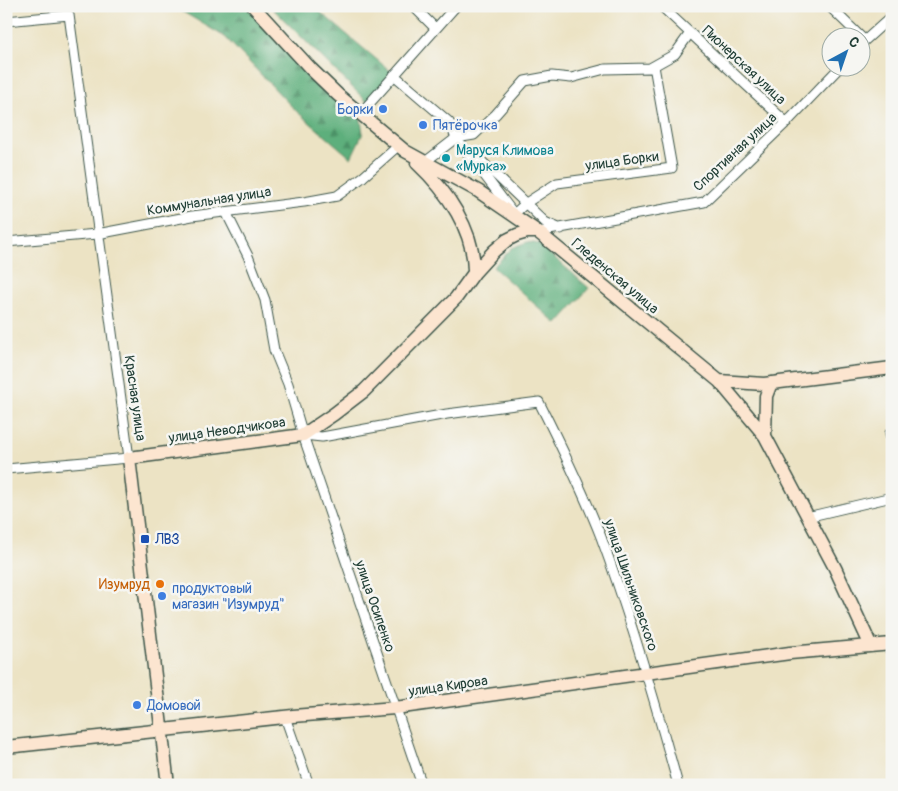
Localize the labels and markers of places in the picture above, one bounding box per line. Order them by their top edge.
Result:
place label: Борки [337,101,373,118]
marker: Борки [377,103,389,115]
place label: Пятёрочка [433,117,497,134]
marker: Пятёрочка [417,119,429,131]
place label: Маруся Климова «Мурка» [456,142,554,175]
marker: Маруся Климова «Мурка» [440,152,452,164]
place label: ЛВЗ [154,531,180,548]
marker: ЛВЗ [139,533,151,545]
place label: Изумруд [99,576,151,593]
marker: Изумруд [154,578,166,590]
place label: продуктовый магазин "Изумруд" [172,580,285,613]
marker: продуктовый магазин "Изумруд" [156,590,168,602]
place label: Домовой [146,697,201,714]
marker: Домовой [131,699,143,711]

